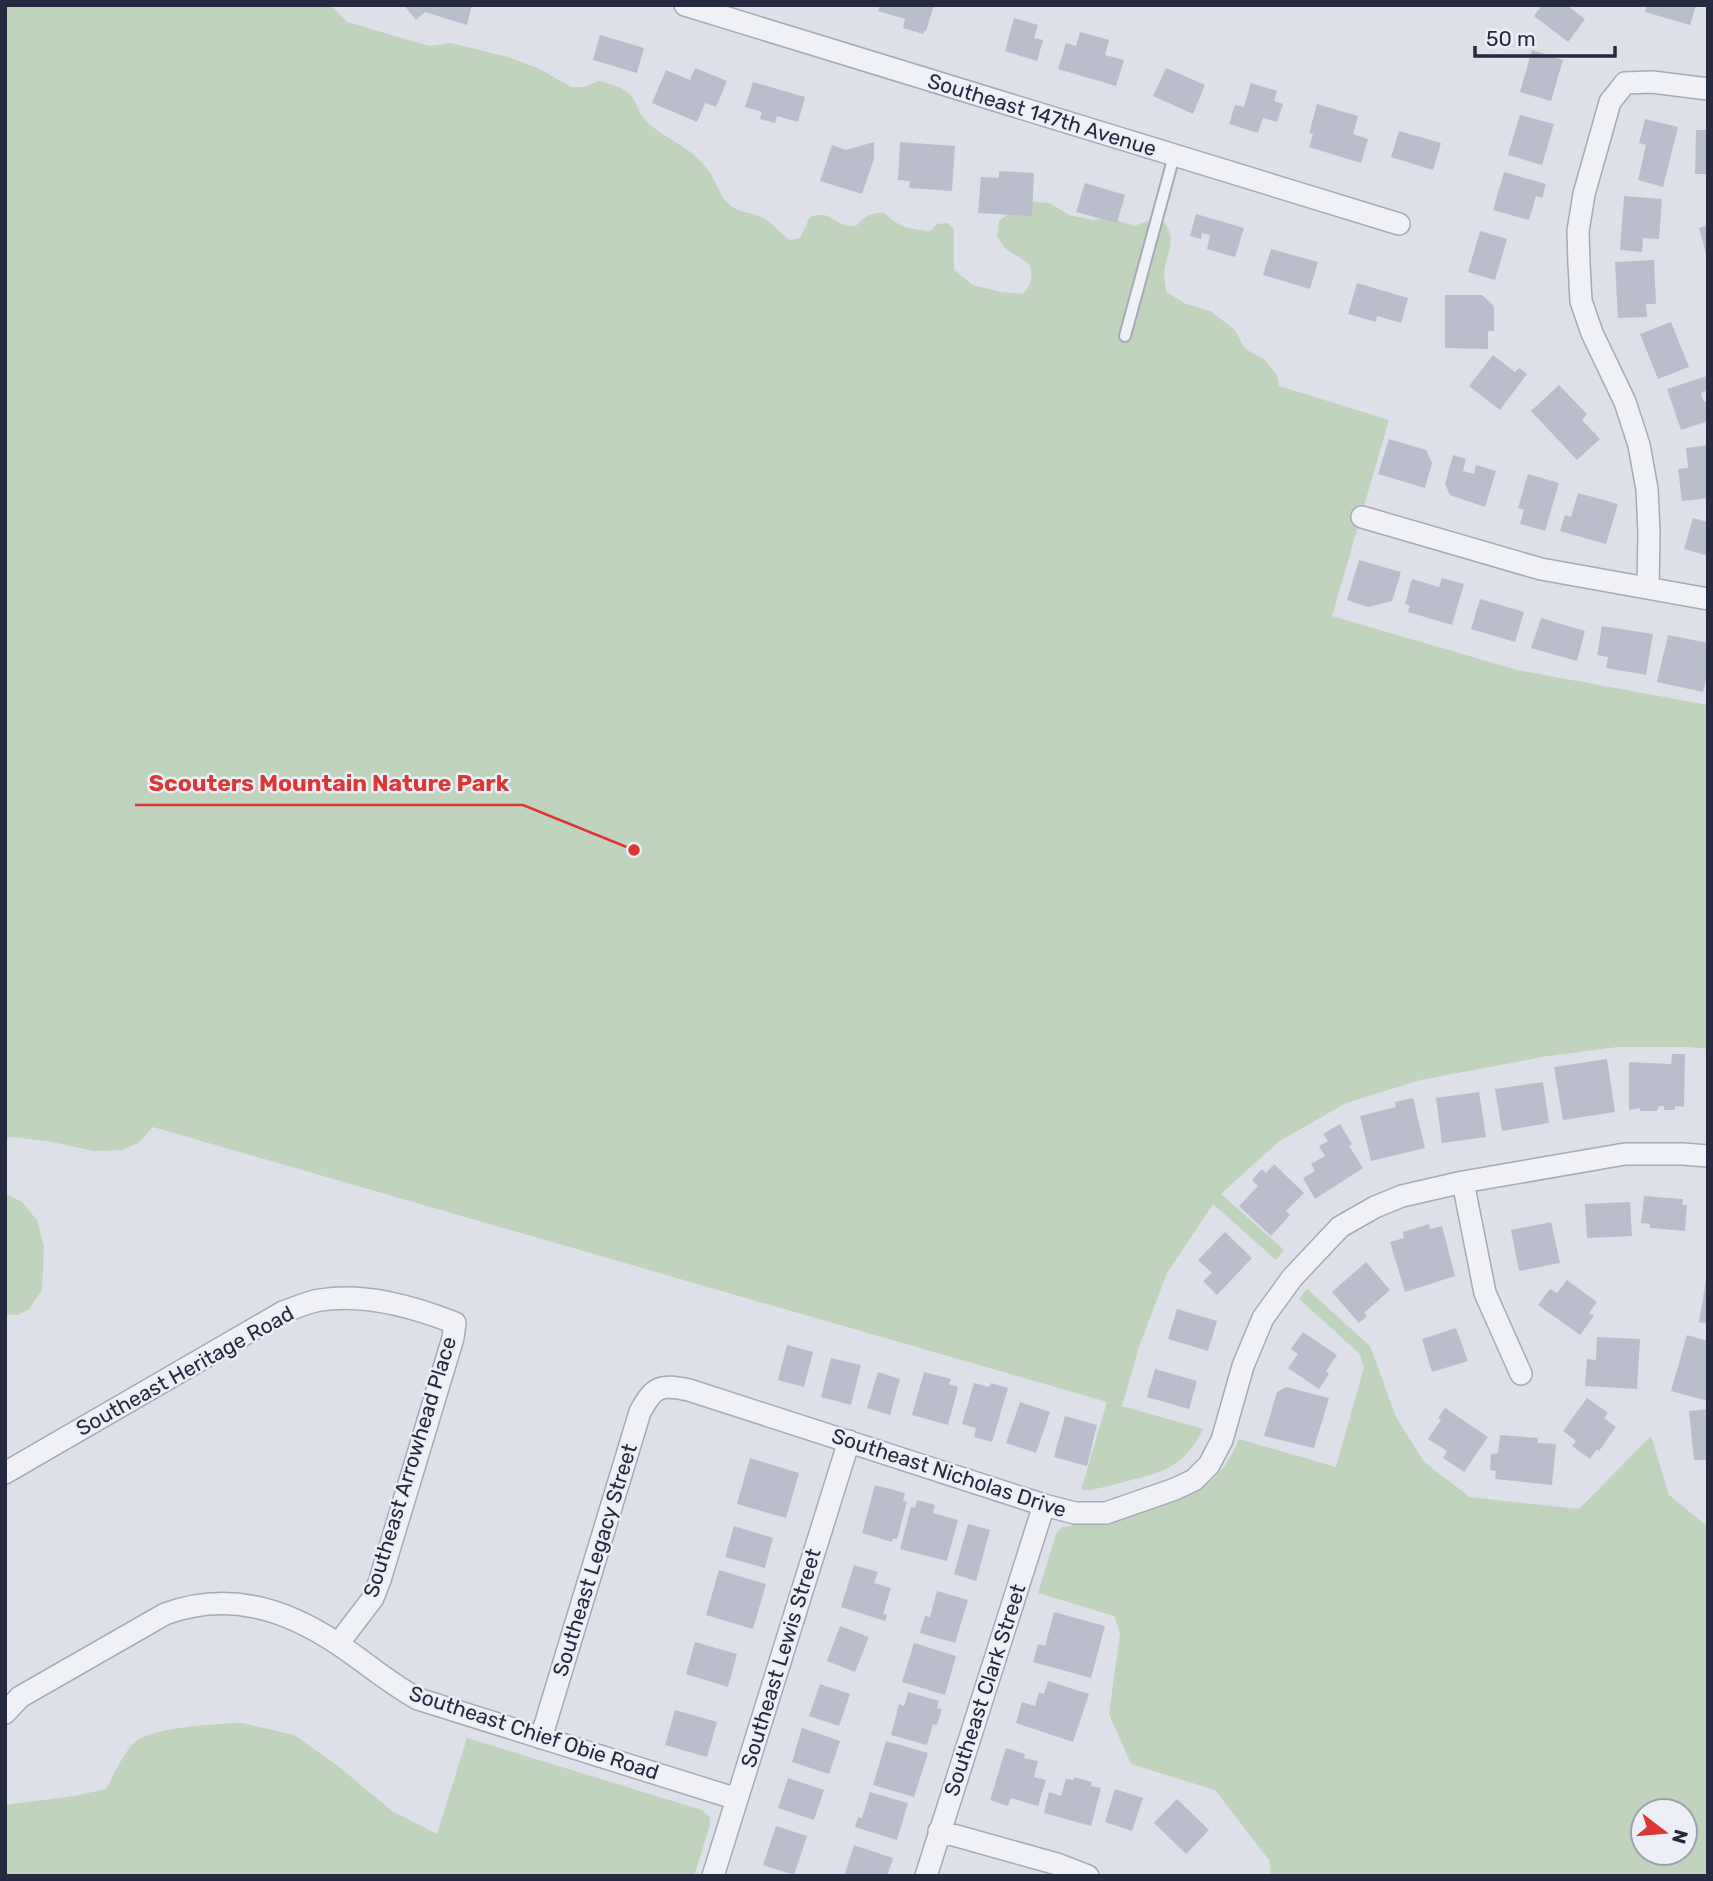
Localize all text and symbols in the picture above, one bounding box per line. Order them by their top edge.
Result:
scale bar [1475,14,1615,58]
text: 50 m [1486,26,1536,51]
street label: Southeast 147th Avenue [925,68,1159,161]
callout: Scouters Mountain Nature Park [135,761,523,805]
text: Scouters Mountain Nature Park [149,769,510,797]
street label: Southeast Heritage Road [72,1300,298,1441]
street label: Southeast Arrowhead Place [358,1333,461,1600]
street label: Southeast Nicholas Drive [829,1423,1070,1522]
street label: Southeast Legacy Street [547,1441,642,1679]
street label: Southeast Lewis Street [735,1545,826,1770]
street label: Southeast Clark Street [938,1581,1031,1799]
street label: Southeast Chief Obie Road [406,1680,662,1785]
north arrow [1629,1797,1699,1867]
text: N [1667,1827,1693,1846]

